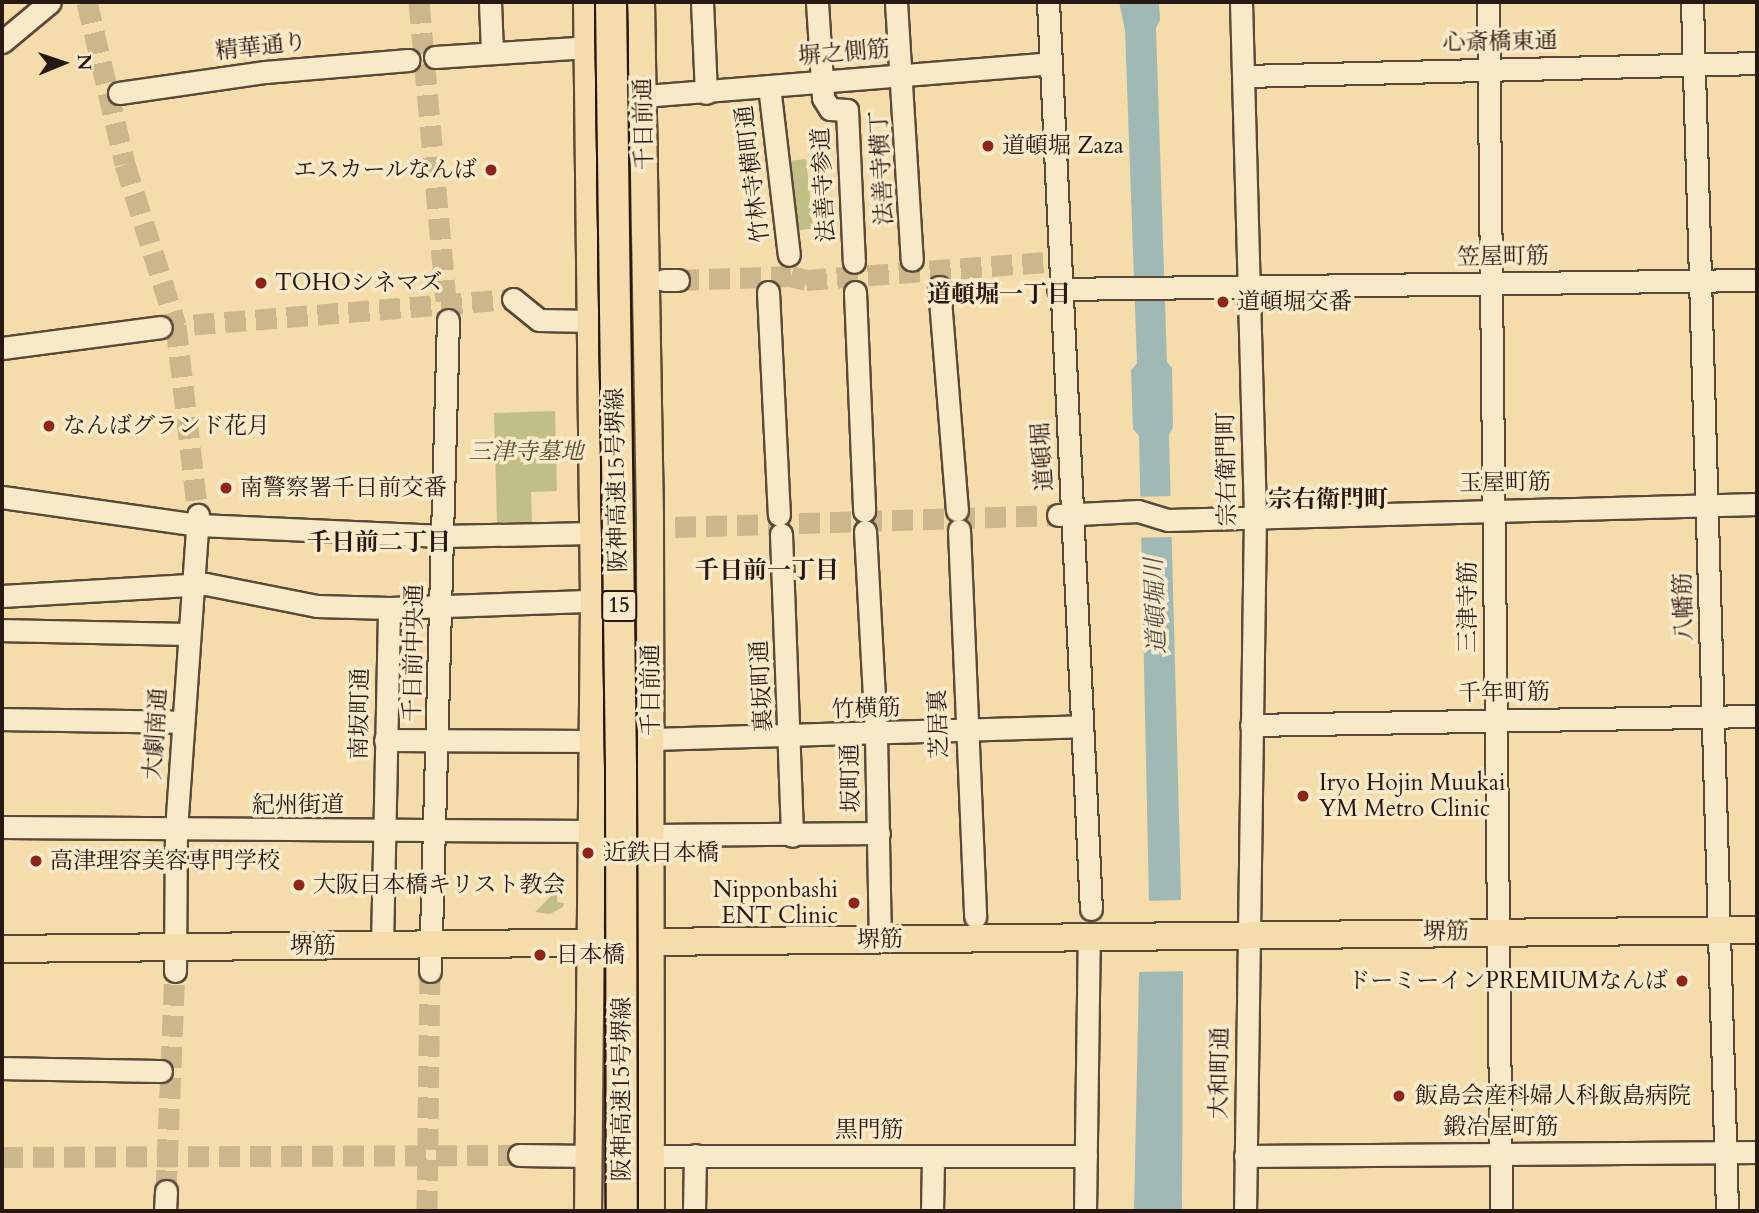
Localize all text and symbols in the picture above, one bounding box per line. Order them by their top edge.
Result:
street label: 心斎橋東通 [1442,27,1558,57]
north arrow [28,28,98,98]
street label: 精華通り [214,28,308,66]
street label: 塀之側筋 [797,35,891,71]
text: N [71,54,97,71]
street label: 千日前通 [629,78,659,170]
street label: 竹林寺横町通 [731,104,775,244]
street label: 法善寺横丁 [865,110,899,226]
street label: 法善寺参道 [807,127,841,243]
place label: 道頓堀 Zaza [1002,132,1124,160]
marker: 道頓堀 Zaza [980,138,996,154]
place label: エスカールなんば [293,156,477,184]
marker: エスカールなんば [483,162,499,178]
street label: 笠屋町筋 [1457,242,1549,272]
place label: TOHOシネマズ [275,269,443,297]
marker: TOHOシネマズ [253,275,269,291]
district label: 道頓堀一丁目 [927,281,1071,309]
place label: 道頓堀交番 [1237,288,1352,316]
marker: 道頓堀交番 [1215,294,1231,310]
street label: 阪神高速15号堺線 [602,387,632,573]
street label: 宗右衛門町 [1212,411,1242,527]
place label: なんばグランド花月 [63,412,270,440]
marker: なんばグランド花月 [41,418,57,434]
street label: 道頓堀 [1027,422,1059,492]
park label: 三津寺墓地 [469,438,583,466]
street label: 玉屋町筋 [1459,468,1551,498]
place label: 南警察署千日前交番 [240,474,447,502]
marker: 南警察署千日前交番 [218,480,234,496]
district label: 宗右衛門町 [1268,486,1388,514]
district label: 千日前二丁目 [307,529,451,557]
district label: 千日前一丁目 [695,557,839,585]
water label: 道頓堀川 [1140,558,1172,654]
street label: 三津寺筋 [1454,561,1482,653]
street label: 八幡筋 [1669,572,1699,642]
street label: 千日前中央通 [399,584,429,722]
road number: 15 [600,588,638,624]
street label: 裏坂町通 [746,639,778,733]
street label: 千日前通 [637,644,665,736]
street label: 南坂町通 [345,668,375,760]
street label: 千年町筋 [1458,678,1550,708]
street label: 大劇南通 [139,687,173,781]
street label: 芝居裏 [924,689,954,759]
street label: 竹横筋 [831,694,901,724]
street label: 坂町通 [837,743,865,813]
place label: Iryo Hojin Muukai YM Metro Clinic [1319,769,1505,823]
marker: Iryo Hojin Muukai YM Metro Clinic [1293,786,1313,806]
street label: 紀州街道 [252,791,344,819]
place label: 近鉄日本橋 [604,839,719,867]
marker: 近鉄日本橋 [578,843,598,863]
place label: 高津理容美容専門学校 [50,847,280,875]
marker: 高津理容美容専門学校 [28,853,44,869]
place label: 大阪日本橋キリスト教会 [313,871,566,899]
place label: Nipponbashi ENT Clinic [713,876,838,930]
marker: 大阪日本橋キリスト教会 [291,877,307,893]
marker: Nipponbashi ENT Clinic [844,893,864,913]
street label: 堺筋 [1423,918,1469,946]
street label: 堺筋 [857,925,903,955]
street label: 堺筋 [290,932,336,960]
place label: 日本橋 [556,941,625,969]
marker: 日本橋 [530,945,550,965]
place label: ドーミーインPREMIUMなんば [1347,967,1668,995]
marker: ドーミーインPREMIUMなんば [1674,973,1690,989]
street label: 阪神高速15号堺線 [608,997,636,1181]
street label: 大和町通 [1205,1027,1235,1119]
place label: 飯島会産科婦人科飯島病院 [1415,1082,1691,1110]
marker: 飯島会産科婦人科飯島病院 [1389,1086,1409,1106]
street label: 鍛冶屋町筋 [1444,1113,1558,1141]
street label: 黒門筋 [835,1116,903,1144]

